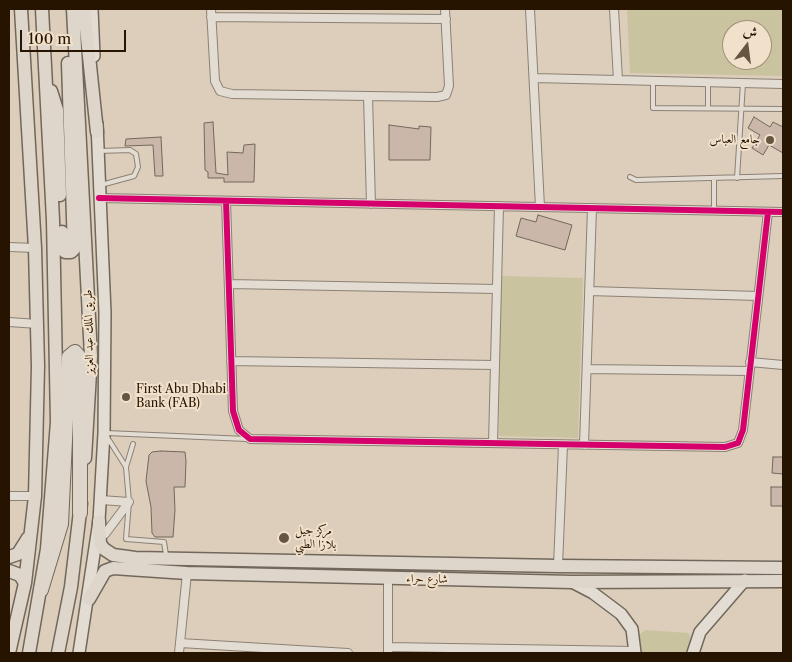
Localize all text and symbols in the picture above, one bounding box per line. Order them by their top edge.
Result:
scale bar [22,20,129,52]
north arrow [722,20,772,70]
text: ش [742,21,760,42]
text: 100 m [28,29,71,48]
place label: جامع العباس [710,133,760,147]
marker: جامع العباس [764,134,776,146]
street label: طريق الملك عبد العزيز [81,289,97,375]
place label: First Abu Dhabi Bank (FAB) [136,383,226,411]
marker: First Abu Dhabi Bank (FAB) [120,391,132,403]
place label: مركز جيل بلازا الطبي [295,524,336,552]
marker: مركز جيل بلازا الطبي [277,531,291,545]
street label: شارع حراء [406,571,448,587]

